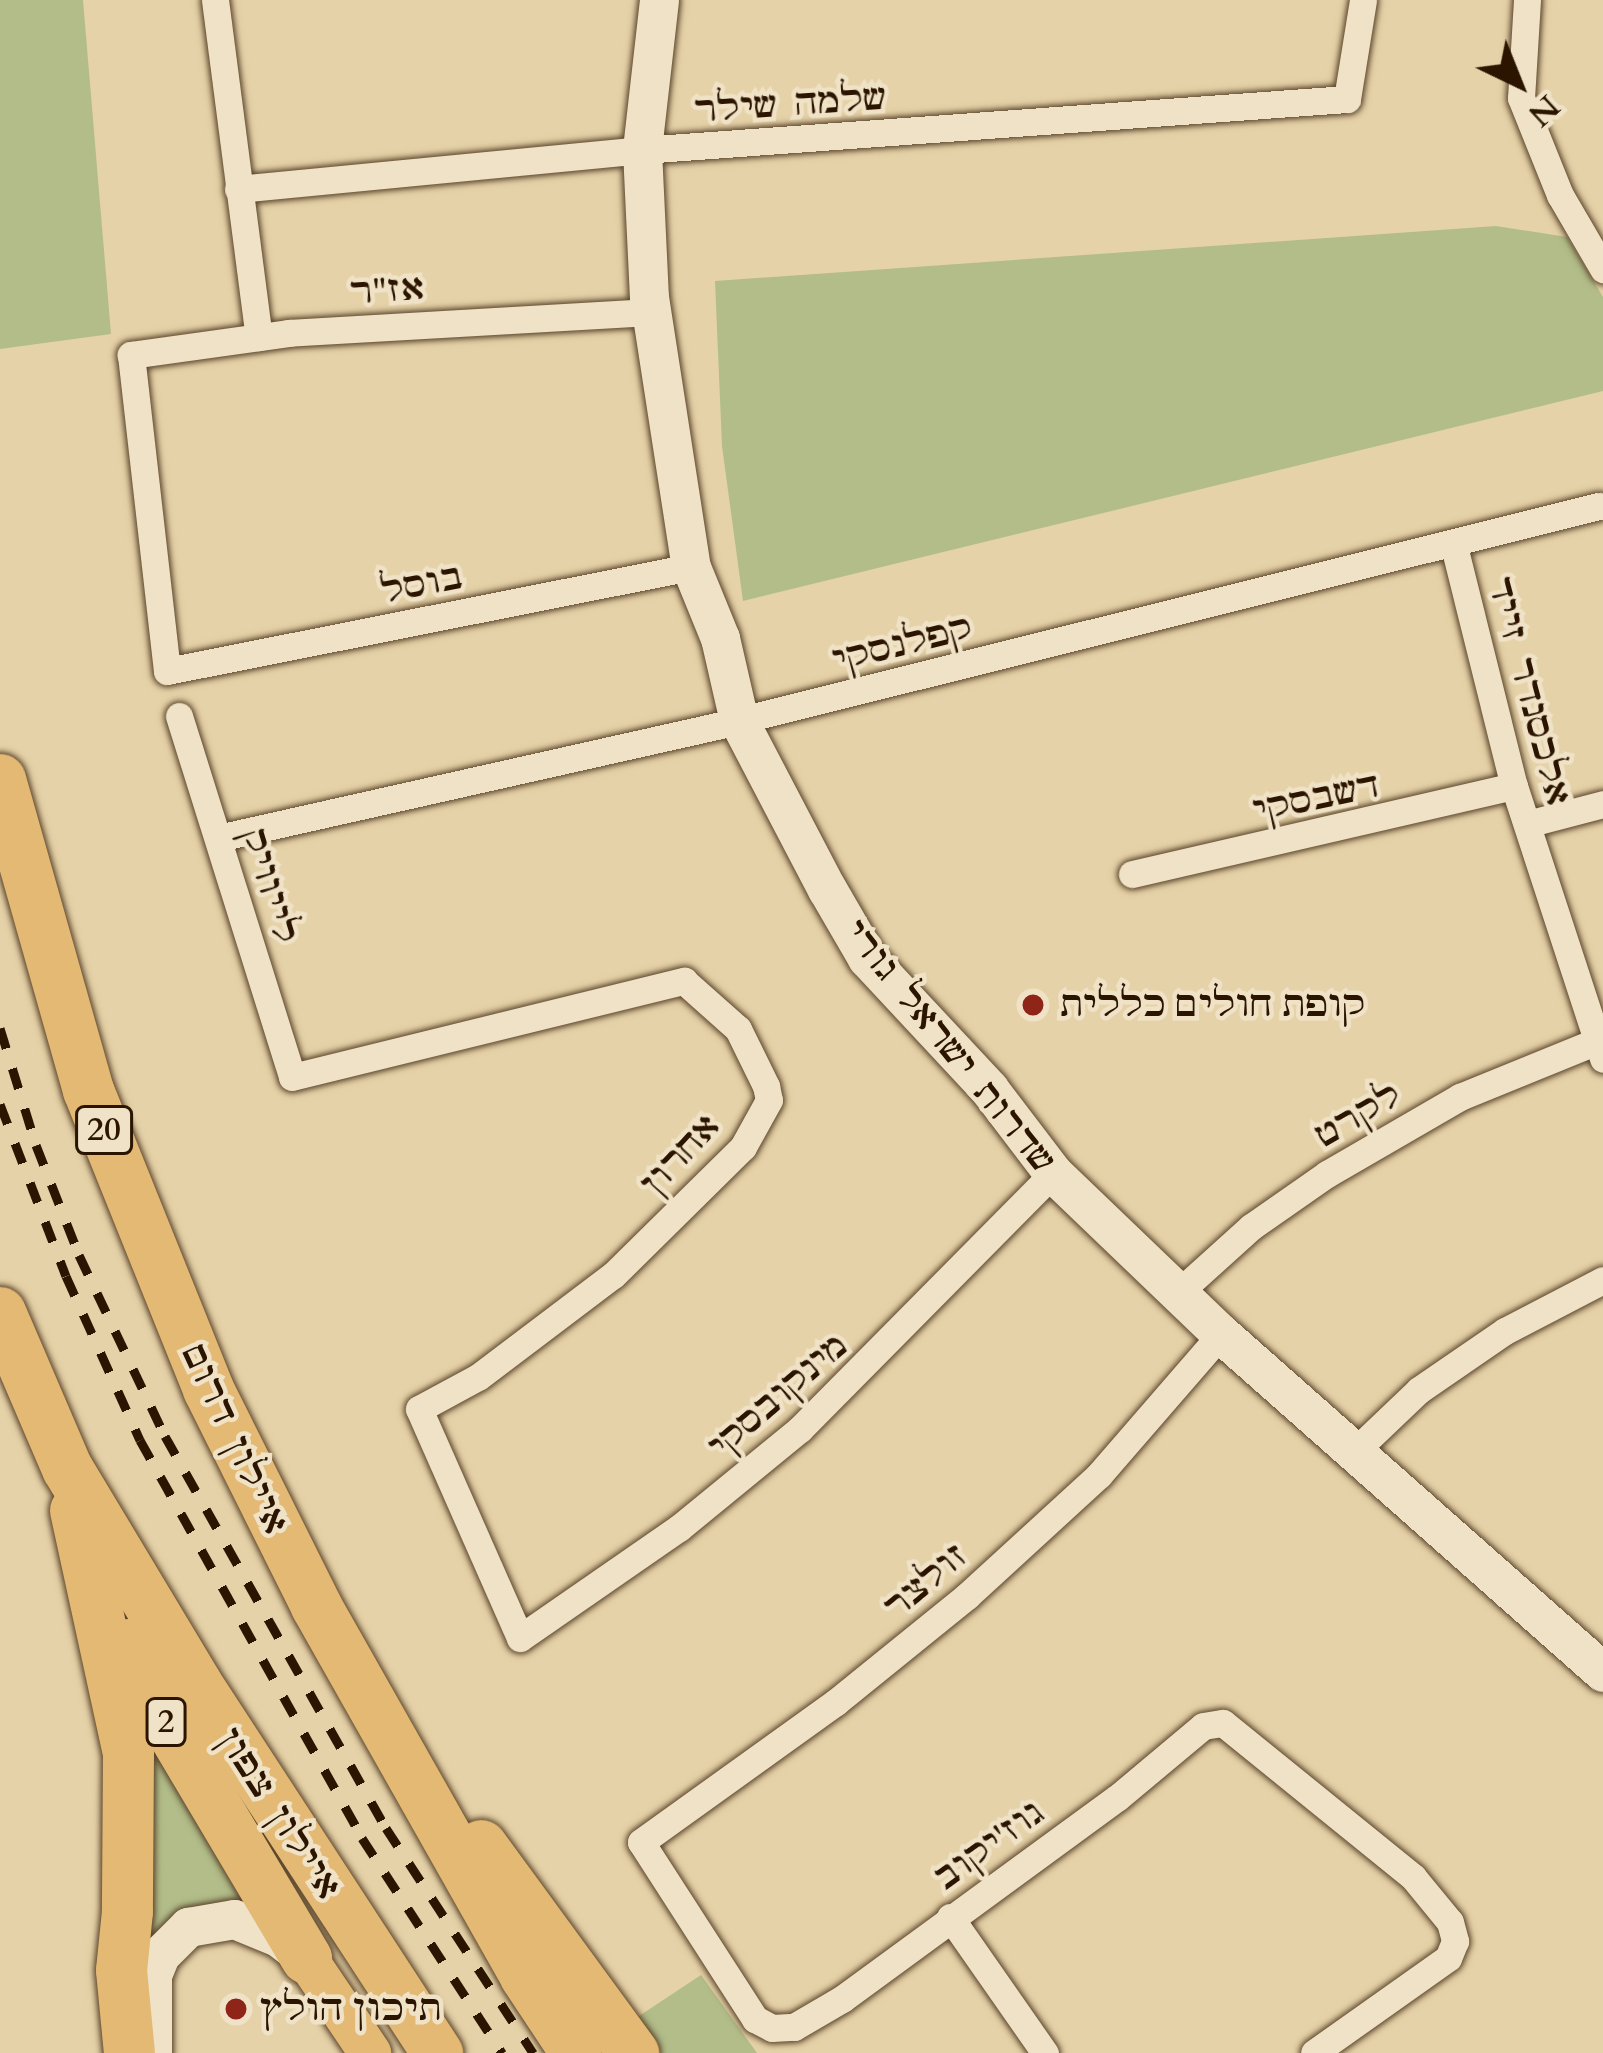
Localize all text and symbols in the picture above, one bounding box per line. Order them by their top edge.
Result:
north arrow [1459,24,1579,144]
street label: שלמה שילר [697,76,883,132]
text: N [1518,84,1570,137]
street label: אז"ר [348,266,426,314]
street label: בוסל [377,555,467,613]
street label: אלכסנדר זייד [1479,576,1579,806]
street label: קפלנסקי [828,606,976,682]
street label: דשבסקי [1249,764,1383,832]
street label: לייוויק [232,824,308,948]
street label: שדרות ישראל גורי [839,917,1059,1175]
place label: קופת חולים כללית [1060,983,1365,1027]
marker: קופת חולים כללית [1017,989,1049,1021]
street label: לקרט [1307,1073,1409,1157]
road number: 20 [74,1103,134,1157]
street label: אחרון [631,1105,729,1205]
street label: מינקובסקי [699,1324,857,1468]
street label: איילון דרום [174,1341,296,1537]
street label: זולצר [875,1533,977,1629]
road number: 2 [145,1695,187,1749]
street label: איילון צפון [210,1723,348,1903]
street label: גוז'יקוב [926,1791,1052,1899]
place label: תיכון הולץ [260,1987,441,2031]
marker: תיכון הולץ [223,1996,249,2022]

